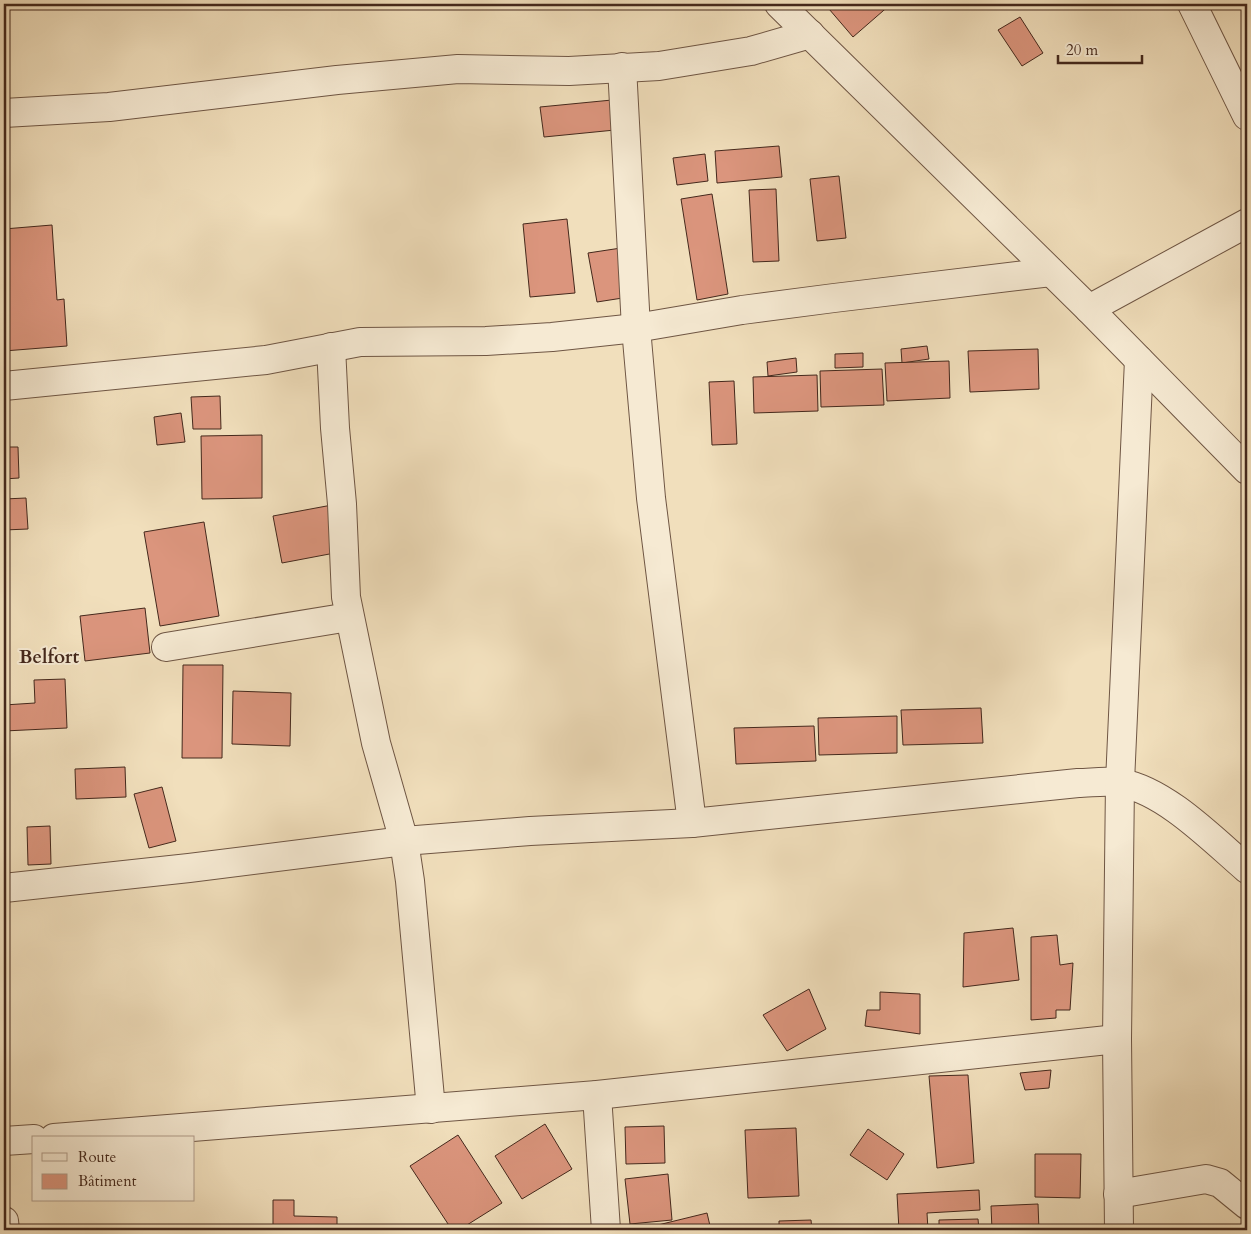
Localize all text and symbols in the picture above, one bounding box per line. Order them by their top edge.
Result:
scale bar [1058,32,1142,64]
text: 20 m [1066,40,1098,60]
district label: Belfort [19,644,80,670]
legend [32,1136,195,1202]
text: Route [78,1147,116,1167]
text: Bâtiment [78,1171,137,1191]

